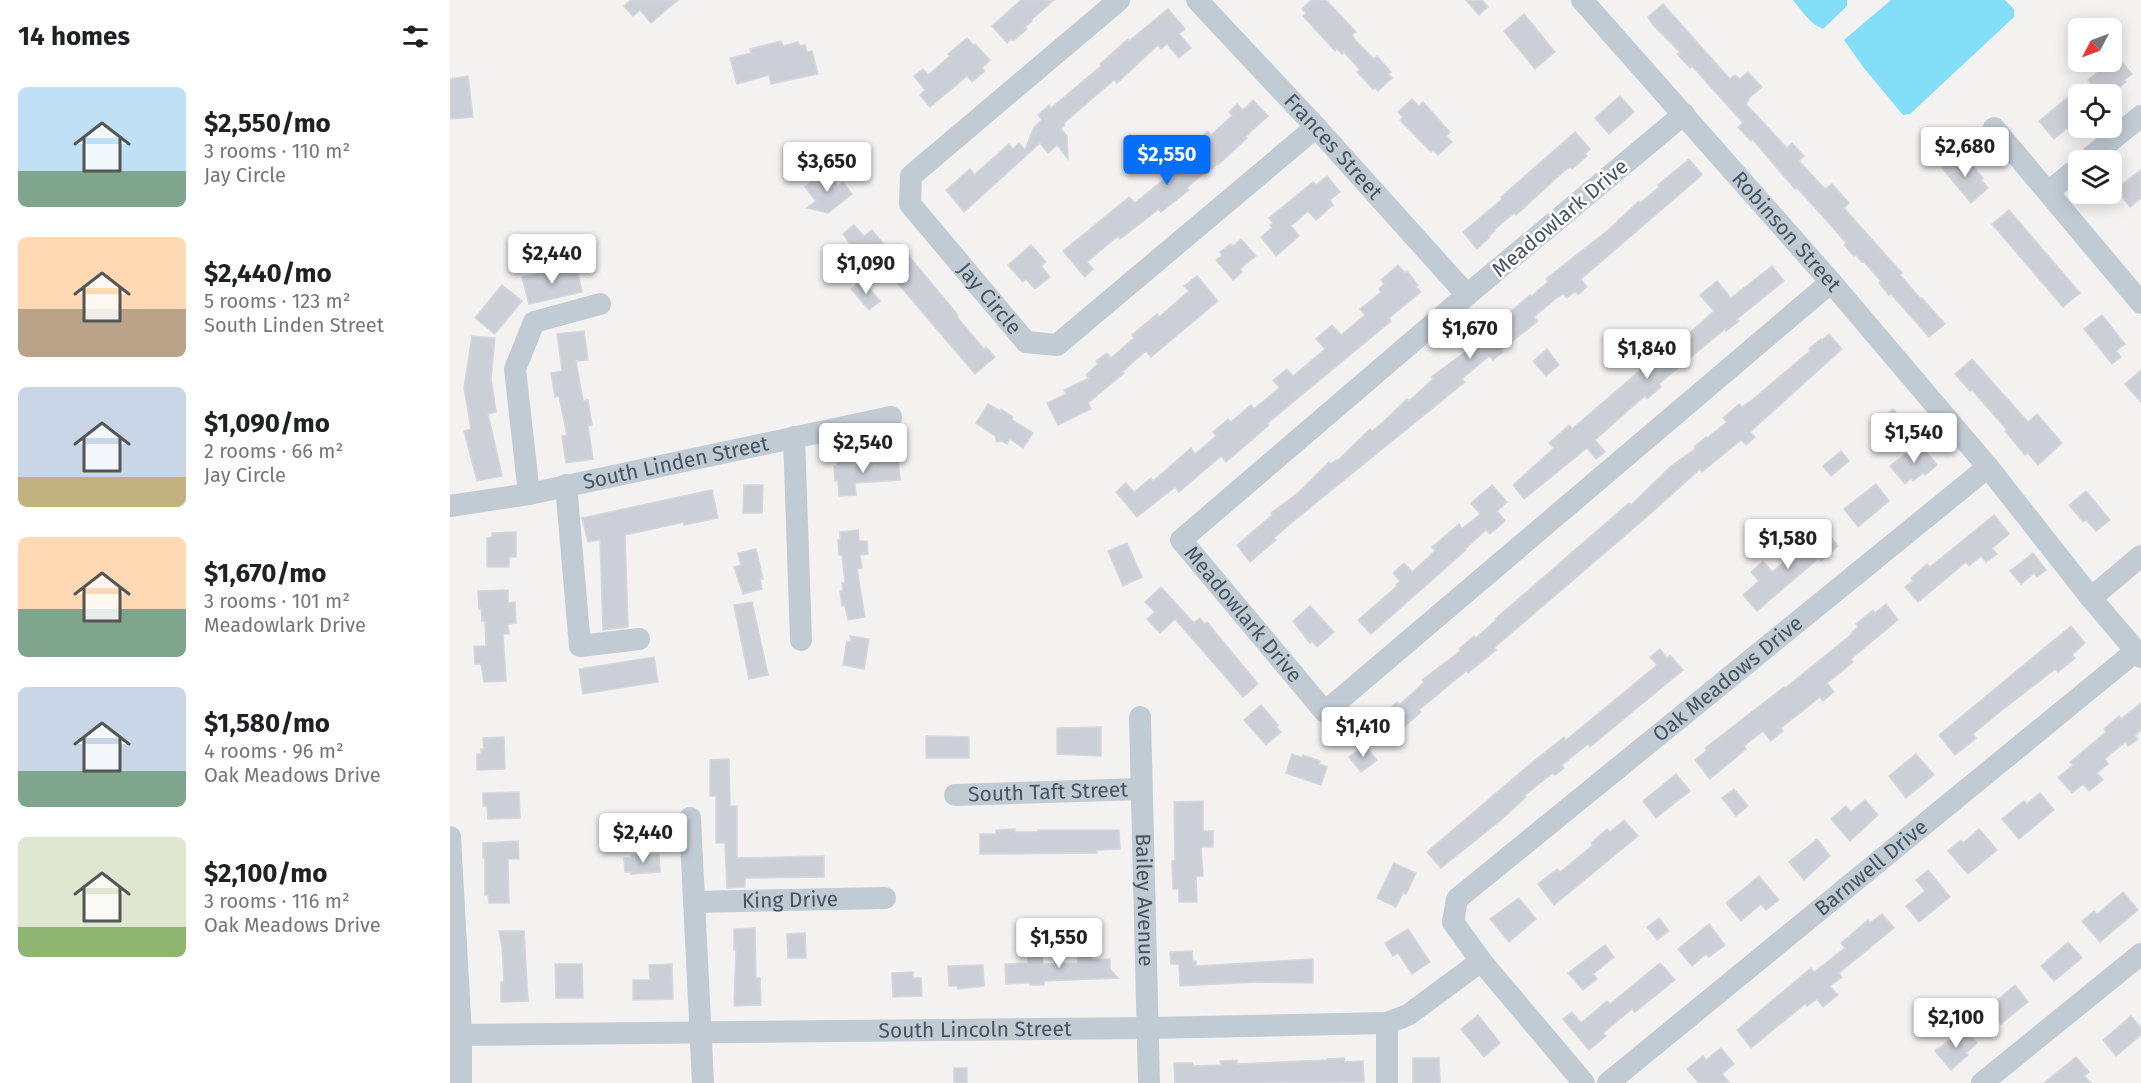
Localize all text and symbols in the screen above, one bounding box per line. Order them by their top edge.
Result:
north arrow [2068,18,2122,72]
map controls [2068,18,2122,204]
icon: filters [399,20,432,53]
text: 14 homes [18,21,130,52]
button: locate [2068,84,2122,138]
street label: Frances Street [1278,88,1388,205]
text: $2,550/mo [204,108,331,139]
icon: home [66,111,138,183]
pin: $2,680 [1916,127,2014,178]
text: $2,680 [1935,134,1995,158]
pin: $2,550 [1118,135,1216,186]
text: 3 rooms · 110 m² [204,139,350,163]
pin: $3,650 [778,142,876,193]
text: $2,550 [1137,142,1197,166]
text: $3,650 [797,149,857,173]
button: layers [2068,150,2122,204]
street label: Meadowlark Drive [1487,153,1633,283]
text: Jay Circle [204,163,286,187]
street label: Robinson Street [1726,166,1847,298]
pin: $2,440 [503,234,601,285]
text: $2,440 [522,241,582,265]
pin: $1,090 [817,244,915,295]
text: $1,090 [837,251,895,275]
street label: Jay Circle [952,257,1027,340]
text: $2,440/mo [204,258,332,289]
icon: home [66,261,138,333]
text: 5 rooms · 123 m² [204,289,350,313]
pin: $1,670 [1421,309,1519,360]
text: South Linden Street [204,313,384,337]
text: $1,670 [1442,316,1498,340]
pin: $1,840 [1598,329,1696,380]
text: $1,840 [1618,336,1676,360]
text: $1,090/mo [204,408,330,439]
icon: home [66,411,138,483]
pin: $1,540 [1865,413,1963,464]
text: $1,540 [1885,420,1943,444]
pin: $2,540 [814,423,912,474]
street label: South Linden Street [581,430,771,495]
text: $2,540 [833,430,893,454]
text: 2 rooms · 66 m² [204,439,343,463]
text: Jay Circle [204,463,286,487]
pin: $1,580 [1739,519,1837,570]
text: $1,580 [1759,526,1817,550]
street label: Meadowlark Drive [1179,541,1308,688]
text: $1,670/mo [204,558,326,589]
icon: home [66,561,138,633]
text: 3 rooms · 101 m² [204,589,350,613]
street label: Oak Meadows Drive [1647,610,1808,747]
text: Meadowlark Drive [204,613,366,637]
pin: $1,410 [1314,707,1412,758]
text: $1,580/mo [204,708,330,739]
icon: home [66,711,138,783]
text: $1,410 [1336,714,1390,738]
text: 4 rooms · 96 m² [204,739,344,763]
text: Oak Meadows Drive [204,763,381,787]
street label: South Taft Street [968,776,1129,808]
pin: $2,440 [594,813,692,864]
street label: Barnwell Drive [1809,814,1933,922]
text: $2,440 [613,820,673,844]
street label: Bailey Avenue [1130,833,1159,967]
text: $2,100/mo [204,858,327,889]
icon: home [66,861,138,933]
street label: King Drive [742,886,838,914]
text: 3 rooms · 116 m² [204,889,350,913]
text: Oak Meadows Drive [204,913,381,937]
pin: $1,550 [1010,918,1108,969]
text: $1,550 [1030,925,1088,949]
pin: $2,100 [1907,998,2005,1049]
text: $2,100 [1928,1005,1984,1029]
street label: South Lincoln Street [878,1016,1072,1044]

